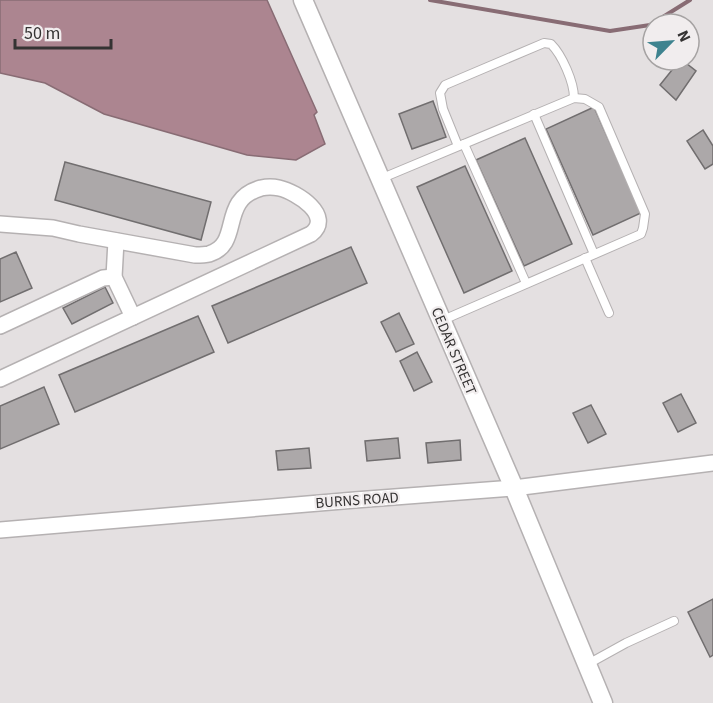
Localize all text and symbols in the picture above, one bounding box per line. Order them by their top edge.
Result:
scale bar [15,12,111,50]
north arrow [641,12,701,72]
text: 50 m [24,21,60,46]
text: N [671,27,696,46]
street label: CEDAR STREET [426,304,481,398]
street label: BURNS ROAD [315,487,399,514]

